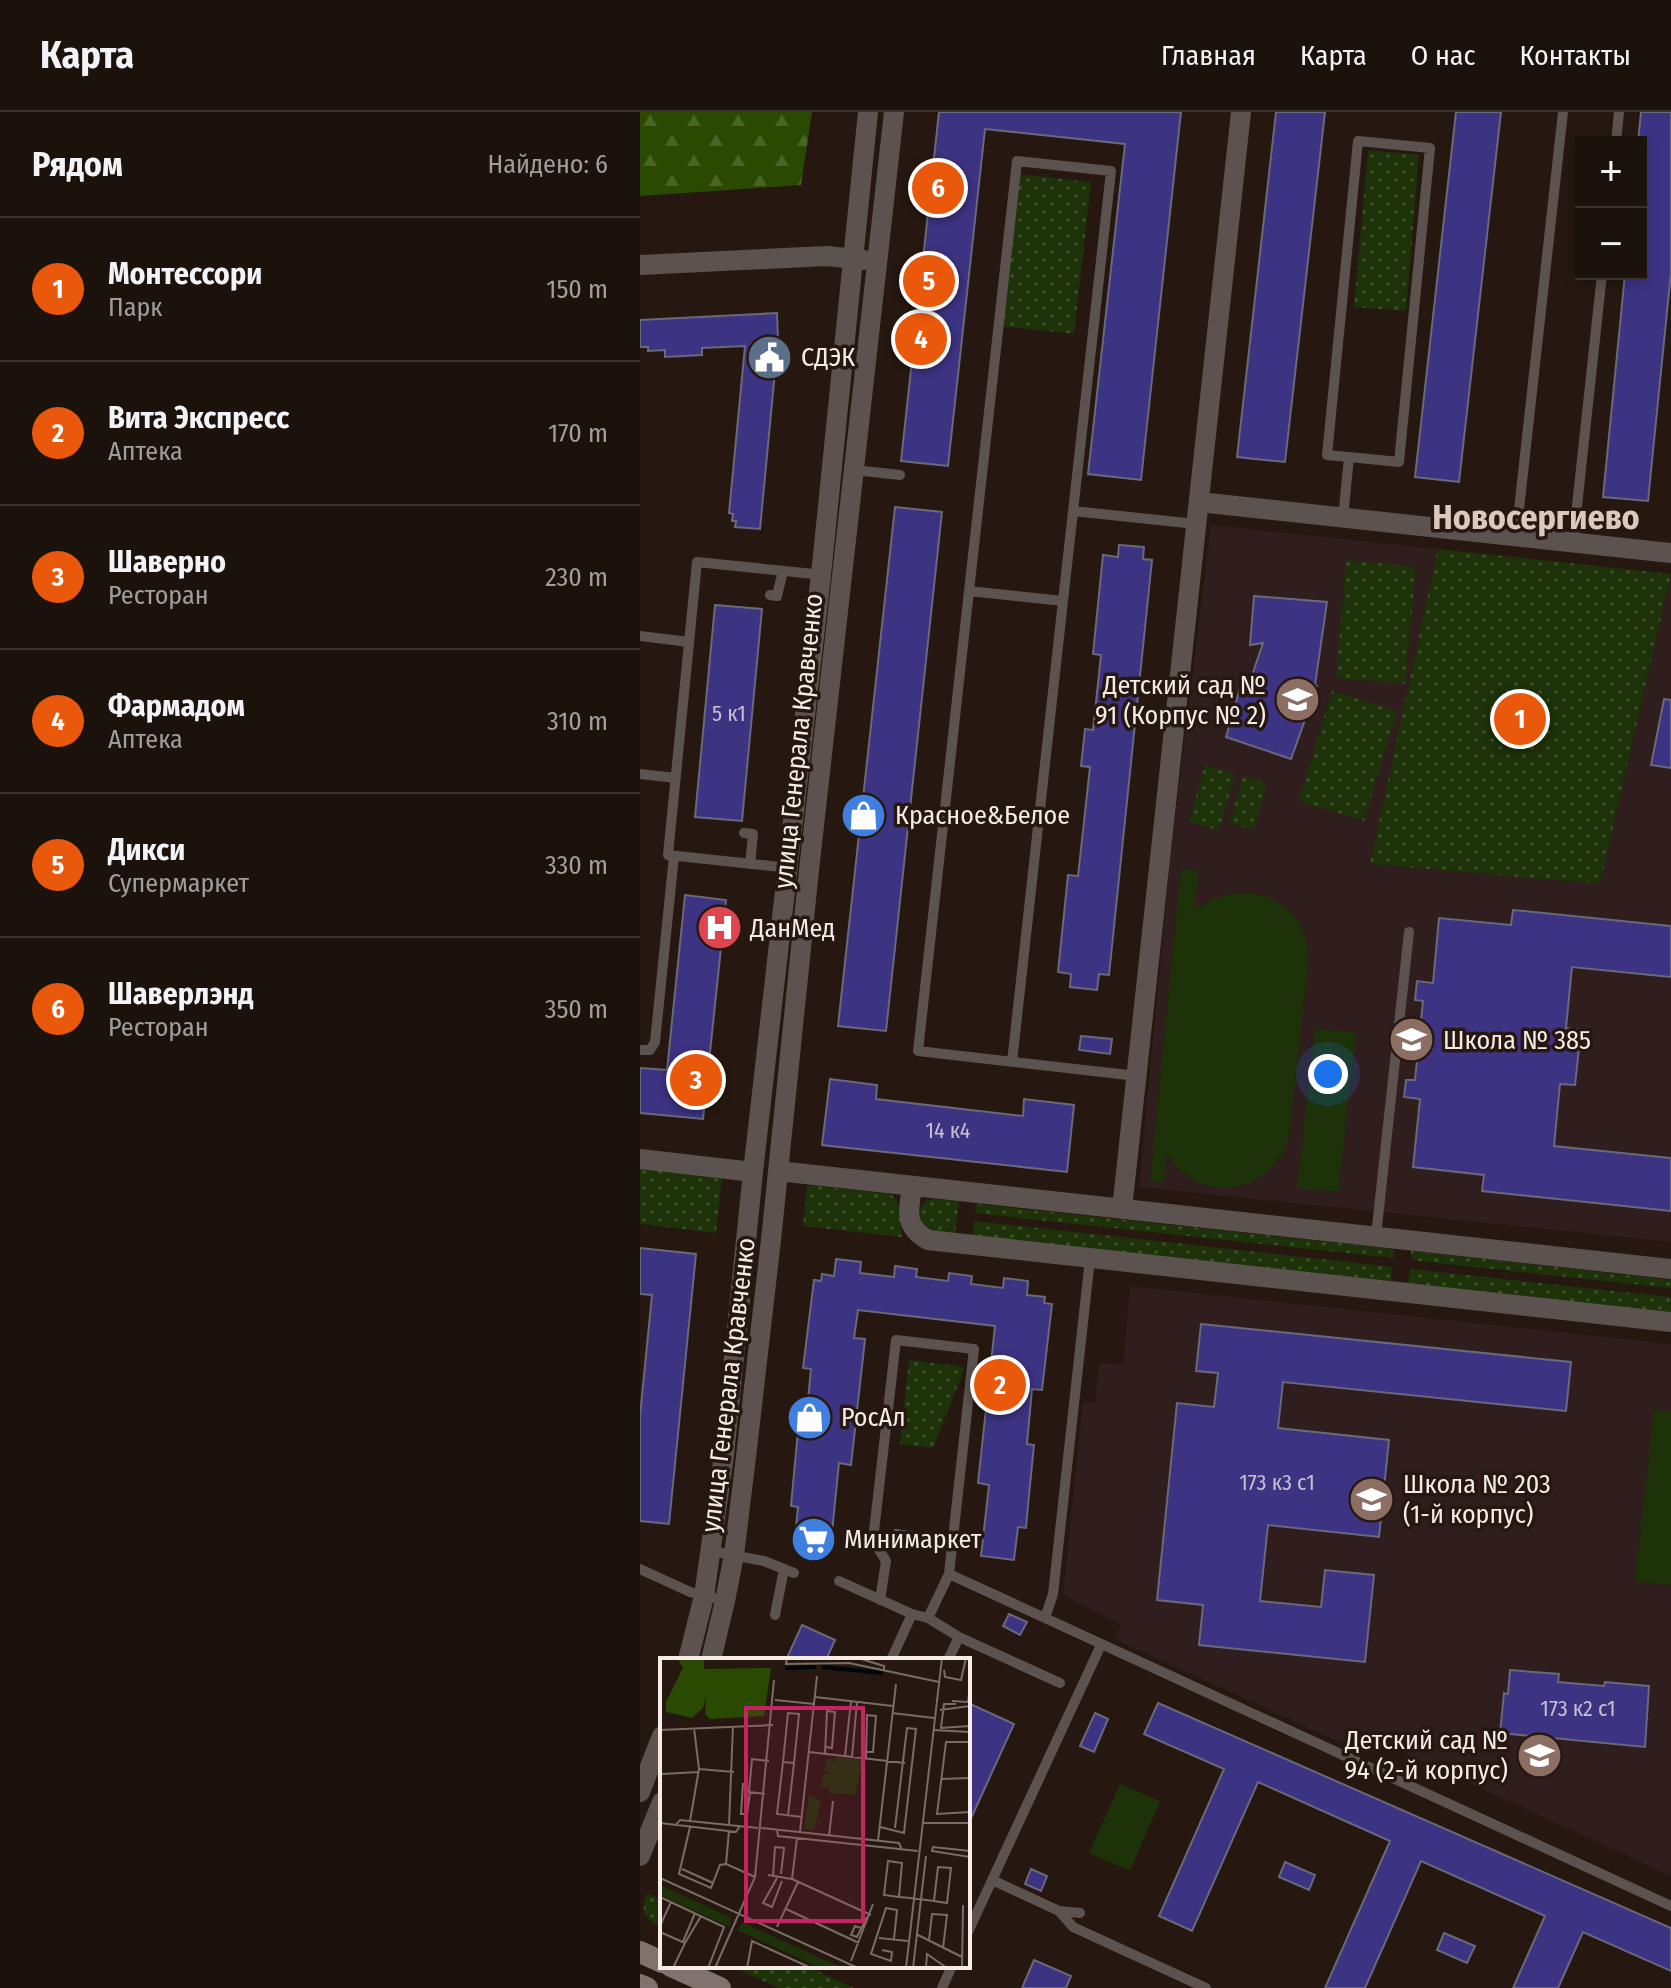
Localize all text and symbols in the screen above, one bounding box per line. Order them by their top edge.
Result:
text: Карта [40,32,134,78]
text: Главная [1161,39,1256,72]
text: Карта [1300,39,1367,72]
text: О нас [1411,39,1476,72]
text: Контакты [1520,39,1631,72]
map controls [1575,136,1647,280]
button: + [1575,136,1647,208]
text: Рядом [32,144,123,185]
text: Найдено: 6 [488,149,608,180]
pin: 6 [912,158,964,218]
button: − [1575,208,1647,280]
pin: 5 [903,251,955,311]
text: Монтессори [108,256,262,292]
text: 1 [53,274,64,305]
text: 150 m [546,274,608,305]
text: Парк [108,292,162,323]
pin: 4 [895,309,947,369]
public building icon: СДЭК [746,333,794,381]
place label: СДЭК [801,342,855,373]
text: Вита Экспресс [108,400,289,436]
text: 2 [52,418,64,449]
text: 170 m [548,418,608,449]
text: Аптека [108,436,183,467]
district label: Новосергиево [1432,497,1640,538]
text: Шаверно [108,544,226,580]
text: 3 [52,562,64,593]
text: 230 m [545,562,608,593]
text: Ресторан [108,580,209,611]
street label: улица Генерала Кравченко [768,592,829,890]
place label: Детский сад № 91 (Корпус № 2) [1095,670,1266,731]
school or university icon: Детский сад № 91 (Корпус № 2) [1273,676,1321,724]
text: Фармадом [108,688,245,724]
pin: 1 [1494,689,1546,749]
house number: 5 к1 [712,700,746,727]
text: 4 [51,706,65,737]
text: 310 m [547,706,608,737]
text: Аптека [108,724,183,755]
shop icon: Красное&Белое [840,791,888,839]
place label: Красное&Белое [895,800,1070,831]
text: Дикси [108,832,185,868]
text: 5 [52,850,64,881]
text: 330 m [545,850,608,881]
text: Супермаркет [108,868,249,899]
hospital icon: ДанМед [695,904,743,952]
place label: ДанМед [749,913,835,944]
text: Шаверлэнд [108,976,254,1012]
text: 6 [51,994,65,1025]
text: 350 m [545,994,608,1025]
text: Ресторан [108,1012,209,1043]
school or university icon: Школа № 385 [1388,1016,1436,1064]
place label: Школа № 385 [1443,1025,1591,1056]
pin: 3 [670,1050,722,1110]
your location [1308,1054,1348,1094]
house number: 14 к4 [925,1117,971,1144]
street label: улица Генерала Кравченко [695,1236,762,1534]
pin: 2 [974,1355,1026,1415]
shop icon: РосАл [786,1393,834,1441]
place label: РосАл [841,1402,906,1433]
house number: 173 к3 с1 [1239,1469,1315,1496]
place label: Школа № 203 (1-й корпус) [1403,1469,1551,1530]
school or university icon: Школа № 203 (1-й корпус) [1348,1475,1396,1523]
supermarket icon: Минимаркет [789,1515,837,1563]
place label: Минимаркет [844,1524,982,1555]
inset map [660,1658,970,1968]
house number: 173 к2 с1 [1540,1695,1616,1722]
place label: Детский сад № 94 (2-й корпус) [1344,1725,1508,1786]
school or university icon: Детский сад № 94 (2-й корпус) [1515,1731,1563,1779]

